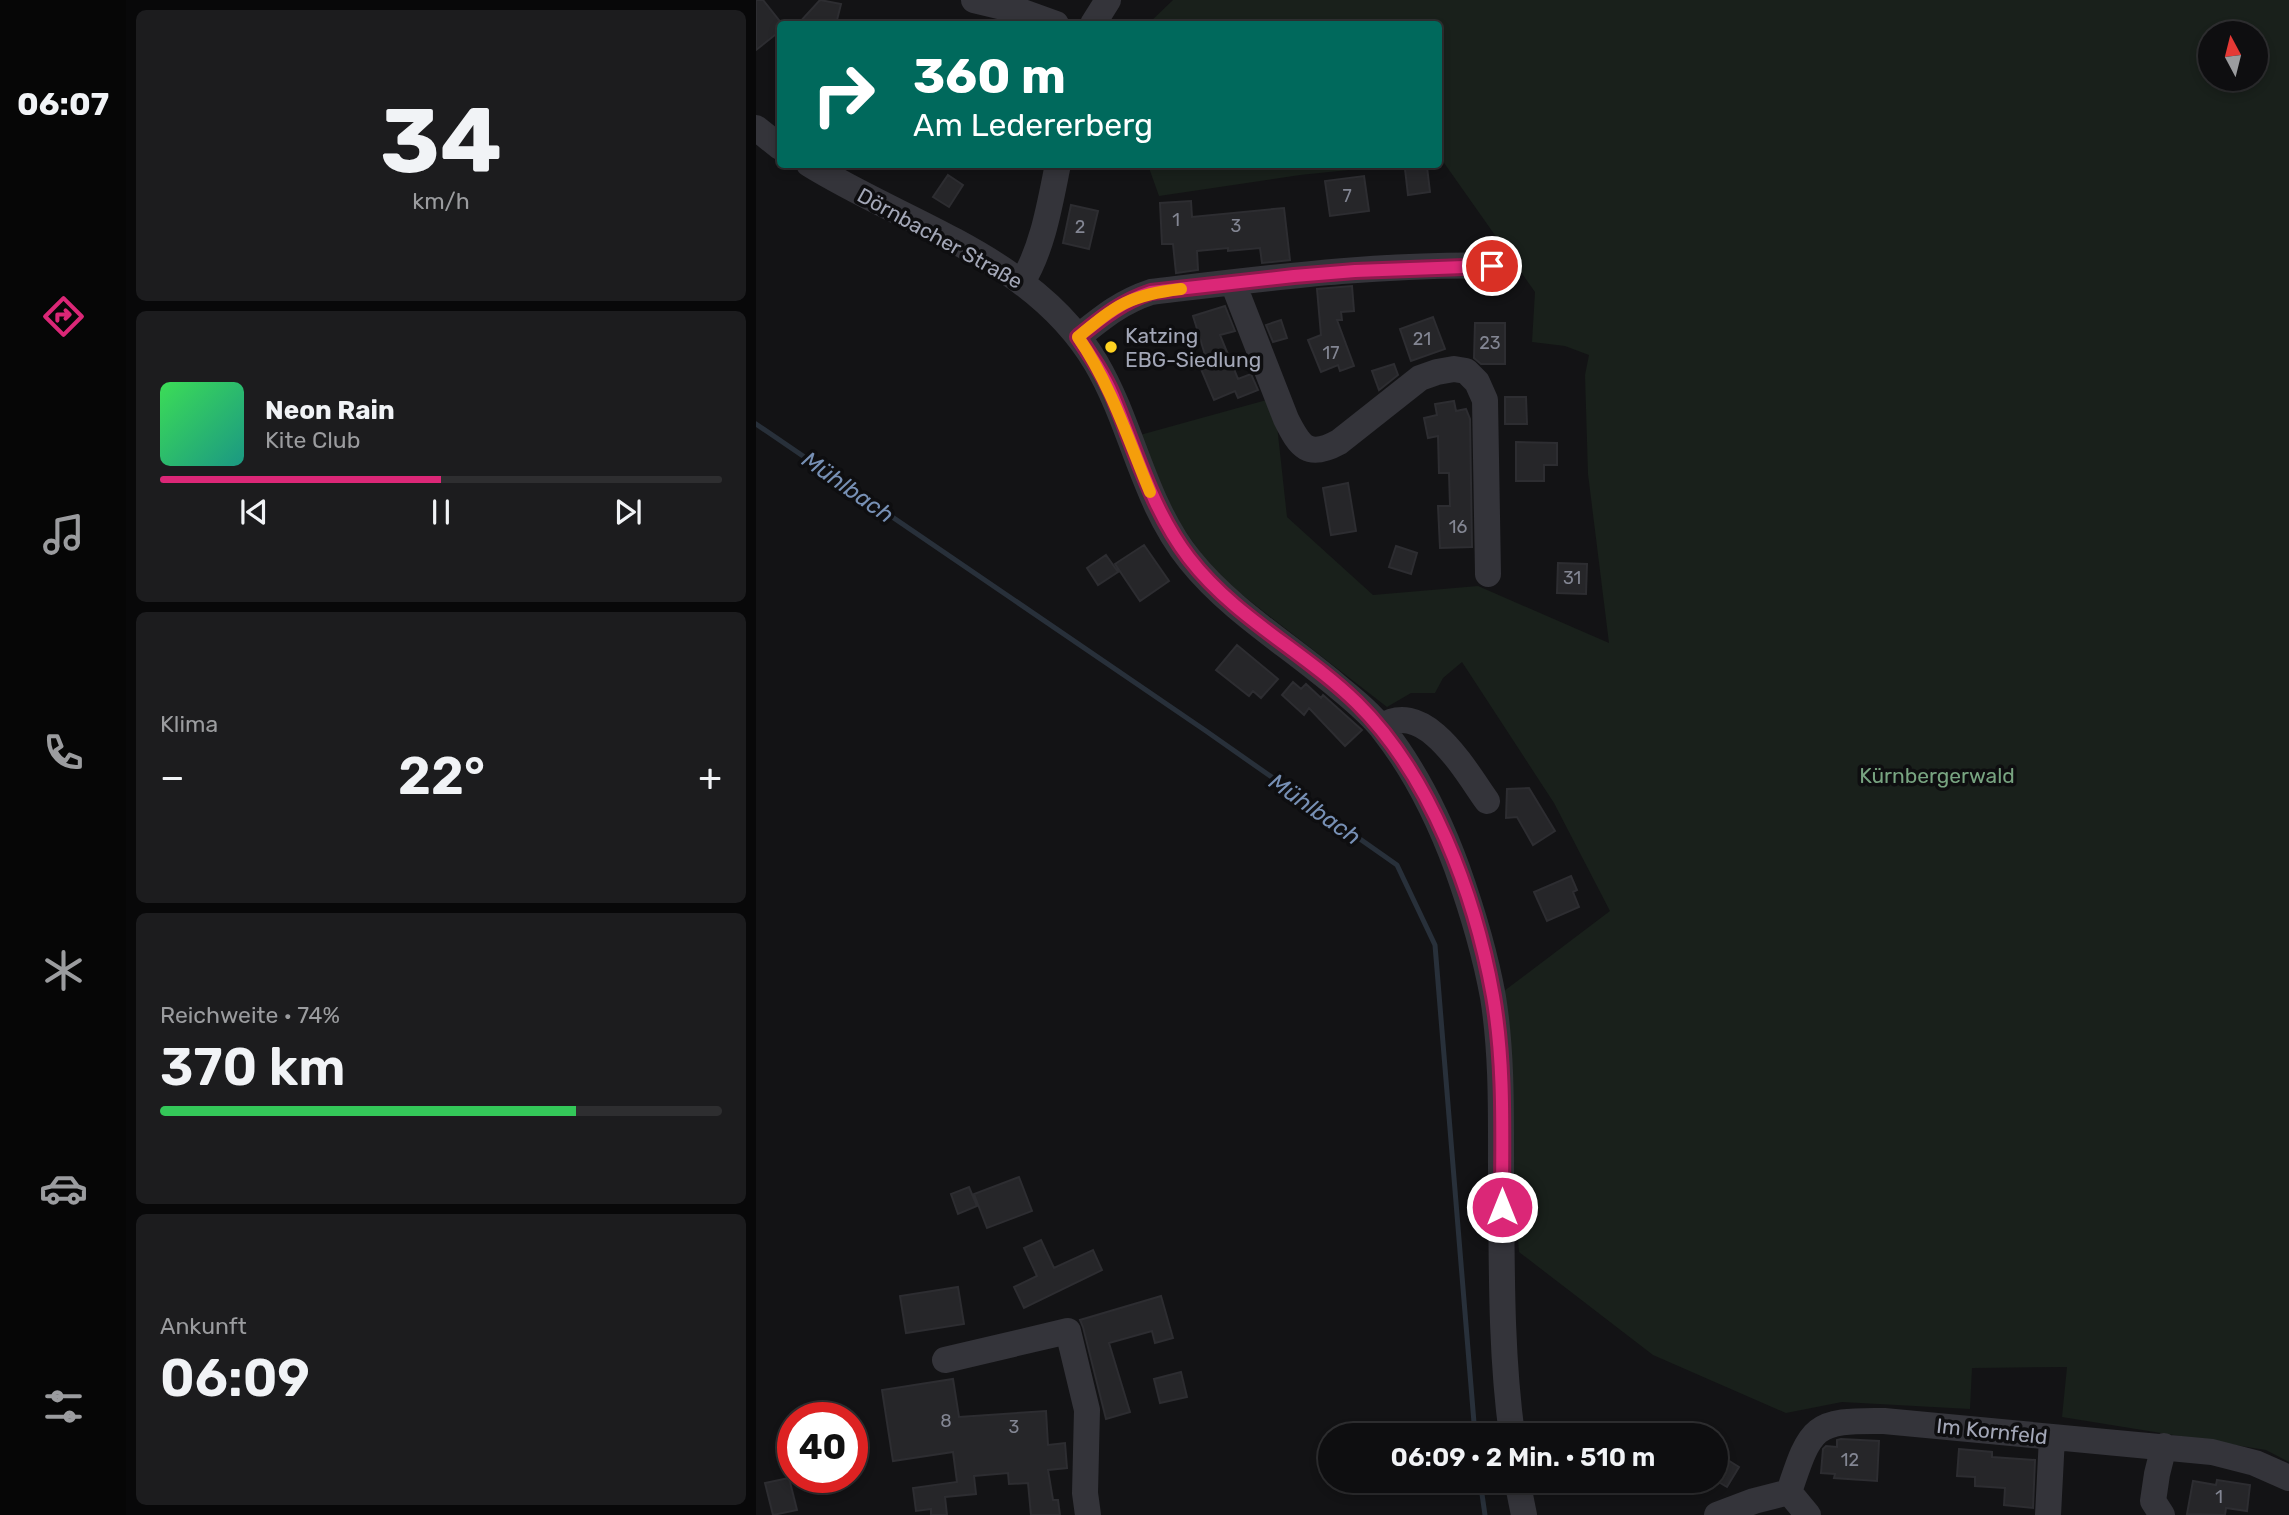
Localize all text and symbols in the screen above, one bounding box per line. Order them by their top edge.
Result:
north arrow [2198,21,2268,91]
map controls [2198,21,2268,91]
text: 360 m [913,47,1066,105]
icon: right [798,49,889,140]
text: 06:07 [17,85,109,123]
text: 34 [380,87,502,195]
text: Am Ledererberg [913,106,1153,144]
street label: Dörnbacher Straße [853,182,1027,294]
house number: 7 [1342,185,1352,207]
text: km/h [412,187,470,215]
house number: 1 [1172,209,1180,231]
house number: 3 [1231,215,1241,237]
house number: 2 [1075,216,1085,238]
pin [1462,236,1522,296]
icon: arrive [1473,247,1511,285]
icon: directions [39,292,88,341]
place label: Katzing EBG-Siedlung [1125,323,1261,372]
house number: 21 [1413,328,1431,350]
house number: 23 [1479,332,1501,354]
marker: Katzing EBG-Siedlung [1103,339,1119,355]
house number: 17 [1323,342,1339,364]
text: Neon Rain [265,395,395,426]
text: Kite Club [265,426,360,454]
water label: Mühlbach [797,445,899,529]
icon: previous [235,493,273,531]
icon: pause [422,493,460,531]
icon: next [609,493,647,531]
icon: music [39,510,88,559]
house number: 16 [1449,516,1467,538]
house number: 31 [1563,567,1581,589]
text: Klima [160,710,218,738]
icon: phone [39,728,88,777]
text: 22° [398,745,485,807]
text: − [160,754,185,800]
text: + [698,754,722,800]
park label: Kürnbergerwald [1859,763,2015,788]
water label: Mühlbach [1264,767,1366,851]
icon: climate [39,946,88,995]
text: Reichweite · 74% [160,1001,340,1029]
text: 370 km [160,1036,345,1098]
icon: car [39,1164,88,1213]
position arrow [1465,1170,1539,1244]
text: Ankunft [160,1312,247,1340]
text: 06:09 [160,1347,310,1409]
icon: filters [39,1382,88,1431]
speed limit sign: 40 [777,1402,868,1493]
house number: 8 [940,1410,952,1432]
street label: Im Kornfeld [1935,1413,2049,1449]
house number: 3 [1009,1416,1019,1438]
text: 06:09 · 2 Min. · 510 m [1391,1442,1655,1473]
house number: 12 [1841,1449,1859,1471]
house number: 1 [2215,1486,2223,1508]

